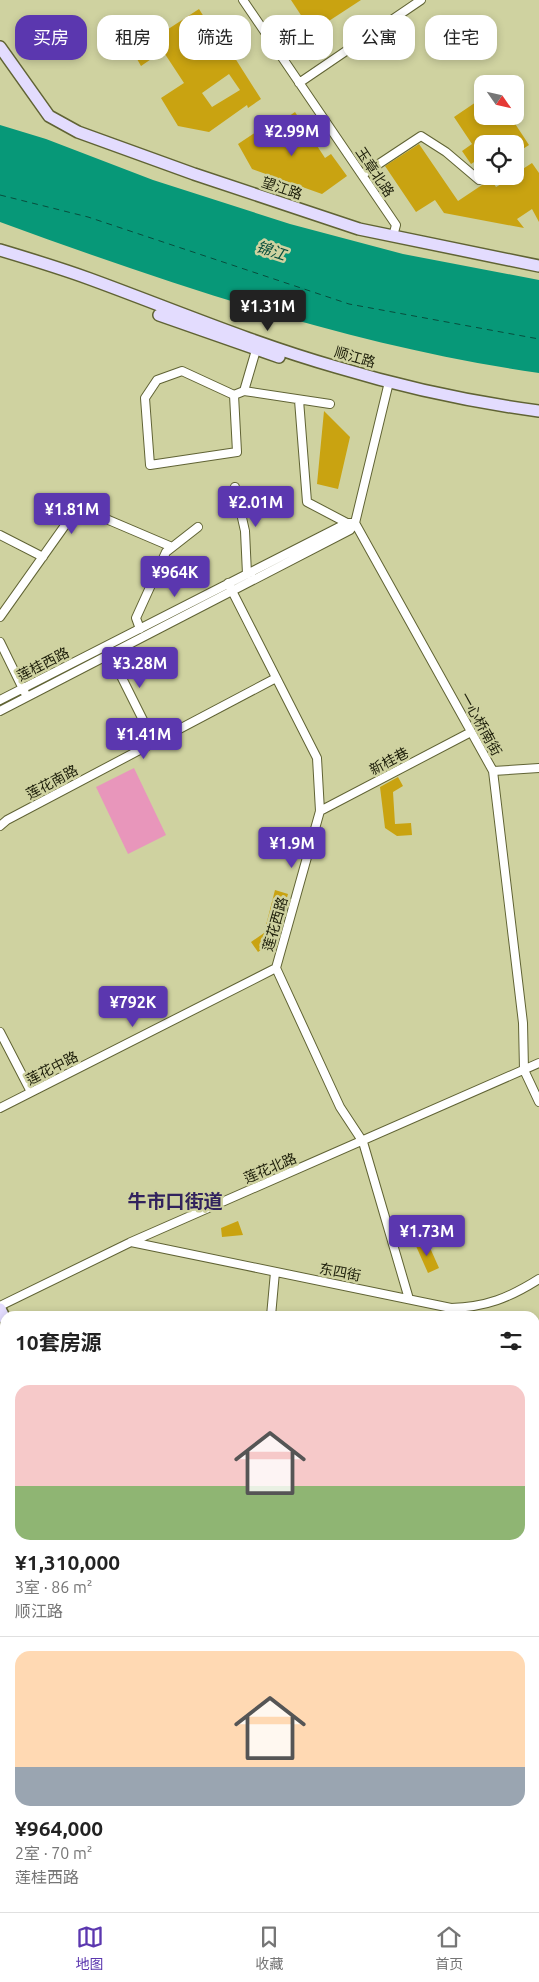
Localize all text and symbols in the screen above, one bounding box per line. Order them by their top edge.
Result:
chip: 买房 [15,15,87,60]
chip: 租房 [97,15,169,60]
chip: 筛选 [179,15,251,60]
chip: 新上 [261,15,333,60]
chip: 公寓 [343,15,415,60]
chip: 住宅 [425,15,497,60]
north arrow [474,75,524,125]
map controls [474,75,524,185]
pin: ¥2.99M [251,114,333,157]
text: ¥2.99M [265,122,319,140]
button: locate [474,135,524,185]
street label: 玉章北路 [353,144,397,200]
street label: 望江路 [260,174,304,202]
water label: 锦江 [254,238,290,264]
pin: ¥1.31M [227,290,309,332]
text: ¥1.31M [241,297,295,315]
street label: 顺江路 [333,344,377,370]
pin: ¥2.01M [215,486,297,528]
pin: ¥1.81M [31,492,113,535]
text: ¥2.01M [229,493,283,511]
text: ¥1.81M [45,500,99,518]
pin: ¥964K [140,556,210,598]
text: ¥964K [152,563,198,581]
street label: 莲桂西路 [14,644,72,684]
pin: ¥3.28M [99,646,181,689]
text: ¥3.28M [113,654,167,672]
street label: 一心桥南街 [457,690,505,758]
pin: ¥1.41M [103,718,185,760]
text: ¥1.41M [117,725,171,743]
street label: 新桂巷 [367,744,411,778]
street label: 莲花南路 [24,762,80,802]
pin: ¥1.9M [257,826,327,869]
text: ¥1.9M [269,834,315,852]
street label: 莲花西路 [260,895,290,953]
pin: ¥792K [98,986,168,1028]
text: ¥792K [110,993,156,1011]
street label: 莲花中路 [23,1048,81,1088]
street label: 莲花北路 [241,1150,299,1186]
district label: 牛市口街道 [127,1190,223,1212]
pin: ¥1.73M [386,1214,468,1257]
text: ¥1.73M [400,1222,454,1240]
street label: 东四街 [318,1260,362,1284]
icon: filters [497,1327,525,1355]
text: 10套房源 [15,1330,102,1354]
icon: home [225,1418,315,1508]
text: ¥1,310,000 [15,1550,120,1574]
text: 3室 · 86 m² [15,1578,93,1596]
text: 顺江路 [15,1602,63,1620]
icon: home [225,1683,315,1773]
text: ¥964,000 [15,1816,103,1840]
text: 2室 · 70 m² [15,1844,93,1862]
text: 莲桂西路 [15,1868,79,1886]
tab: 地图 [76,1923,104,1973]
tab: 收藏 [255,1923,283,1973]
tab: 首页 [435,1923,463,1973]

